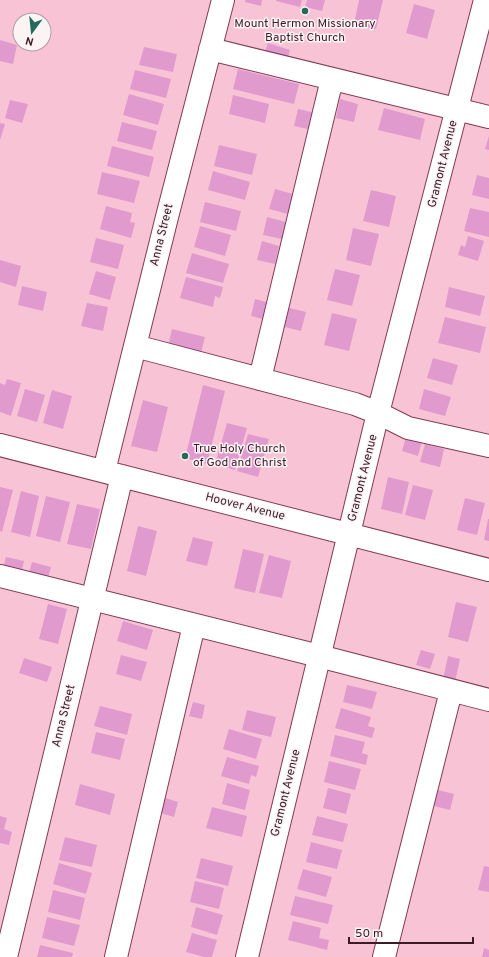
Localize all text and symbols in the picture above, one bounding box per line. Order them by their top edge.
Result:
marker: Mount Hermon Missionary Baptist Church [300,6,310,16]
north arrow [12,12,52,52]
place label: Mount Hermon Missionary Baptist Church [234,16,376,46]
text: N [24,33,35,48]
street label: Gramont Avenue [424,119,462,209]
street label: Anna Street [146,202,178,268]
street label: Gramont Avenue [344,433,382,523]
place label: True Holy Church of God and Christ [193,441,286,471]
marker: True Holy Church of God and Christ [180,451,190,461]
street label: Hoover Avenue [203,489,287,525]
street label: Anna Street [48,683,80,749]
street label: Gramont Avenue [267,748,305,838]
scale bar [349,919,473,945]
text: 50 m [355,926,383,942]

